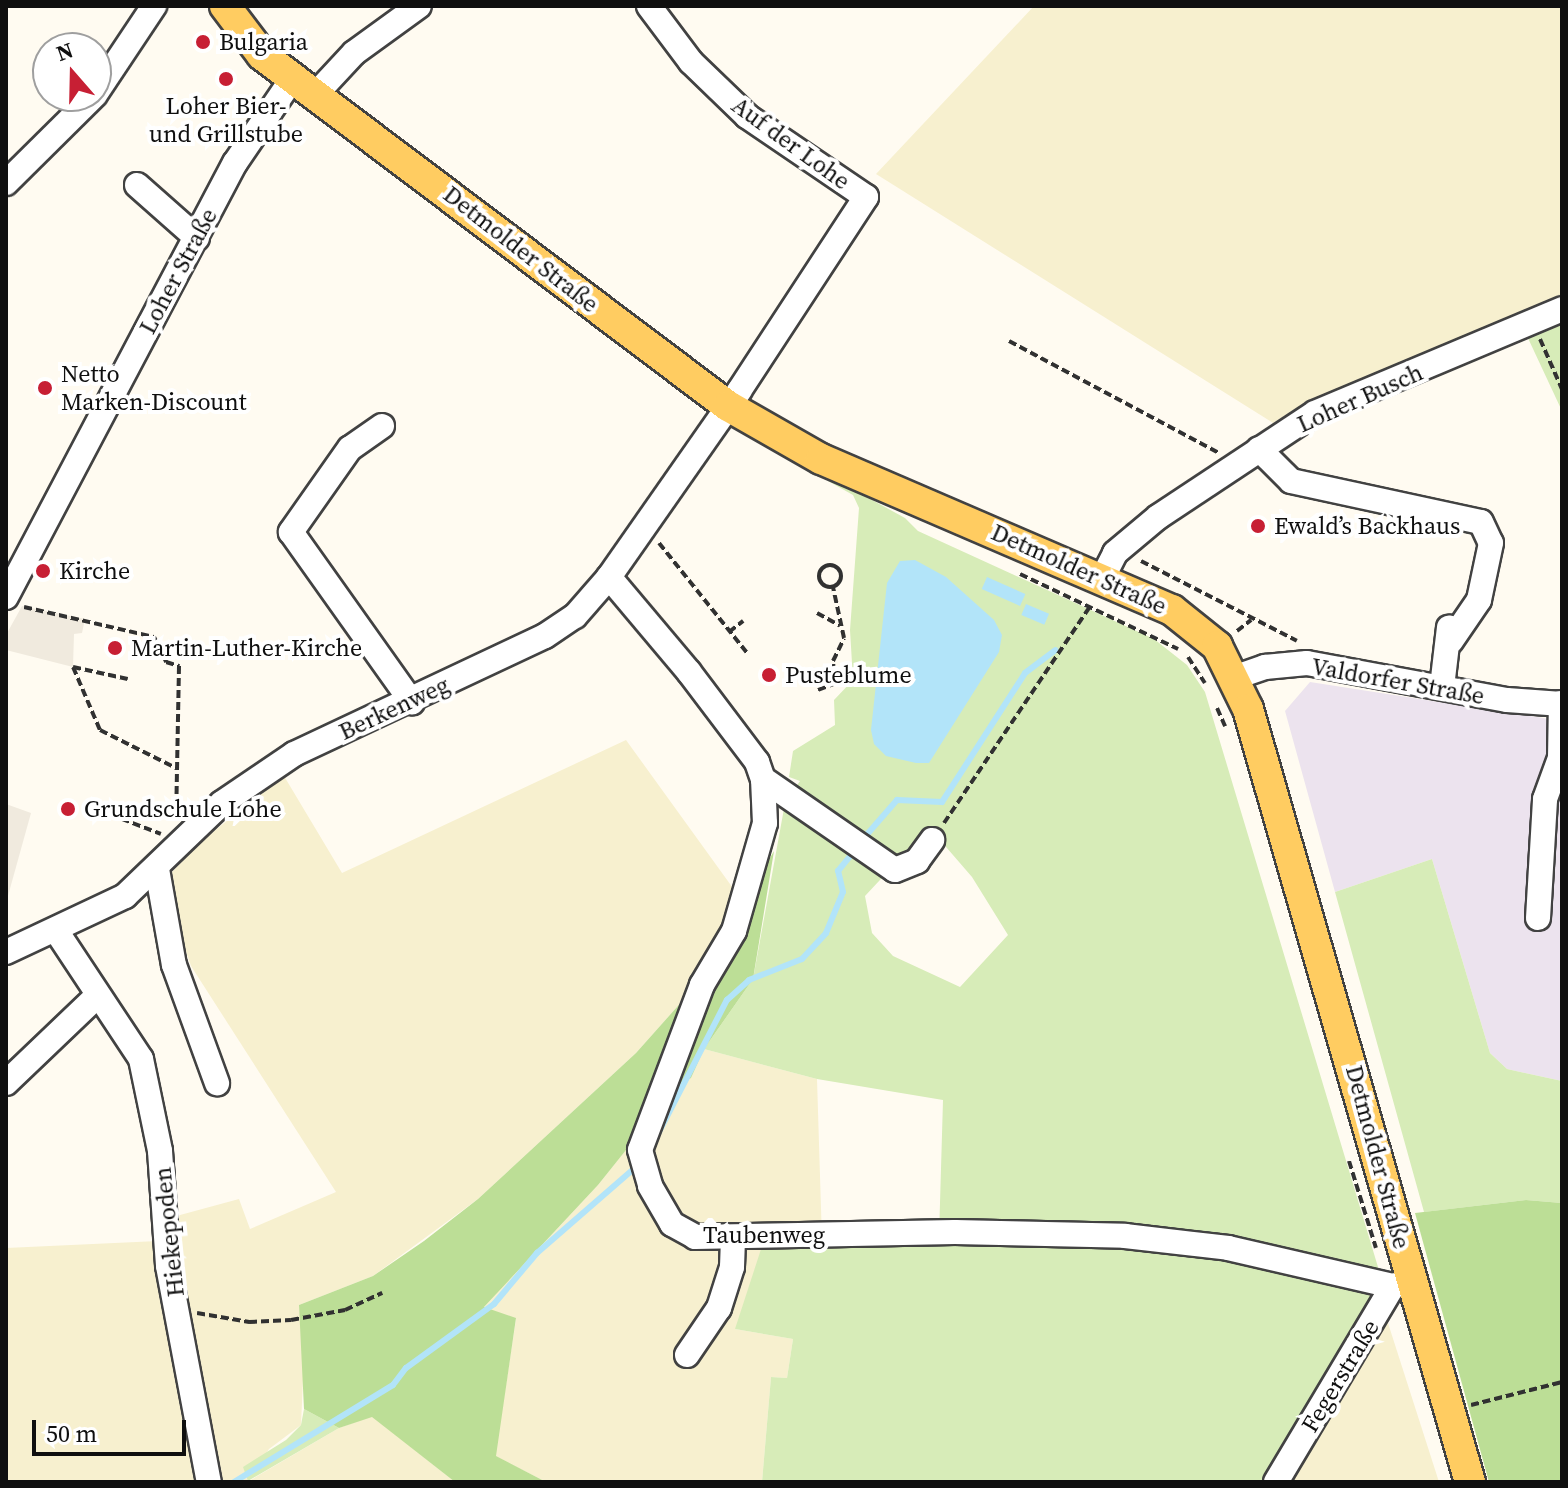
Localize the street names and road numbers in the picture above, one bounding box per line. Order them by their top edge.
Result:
street label: Auf der Lohe [726,90,856,196]
street label: Detmolder Straße [438,180,604,318]
street label: Loher Straße [133,203,223,339]
street label: Loher Busch [1293,357,1427,439]
street label: Detmolder Straße [987,517,1171,621]
street label: Valdorfer Straße [1309,652,1487,710]
street label: Berkenweg [334,670,454,746]
street label: Detmolder Straße [1340,1062,1416,1252]
street label: Hiekepoden [148,1166,190,1298]
street label: Taubenweg [703,1221,825,1249]
street label: Fegerstraße [1295,1314,1385,1438]

